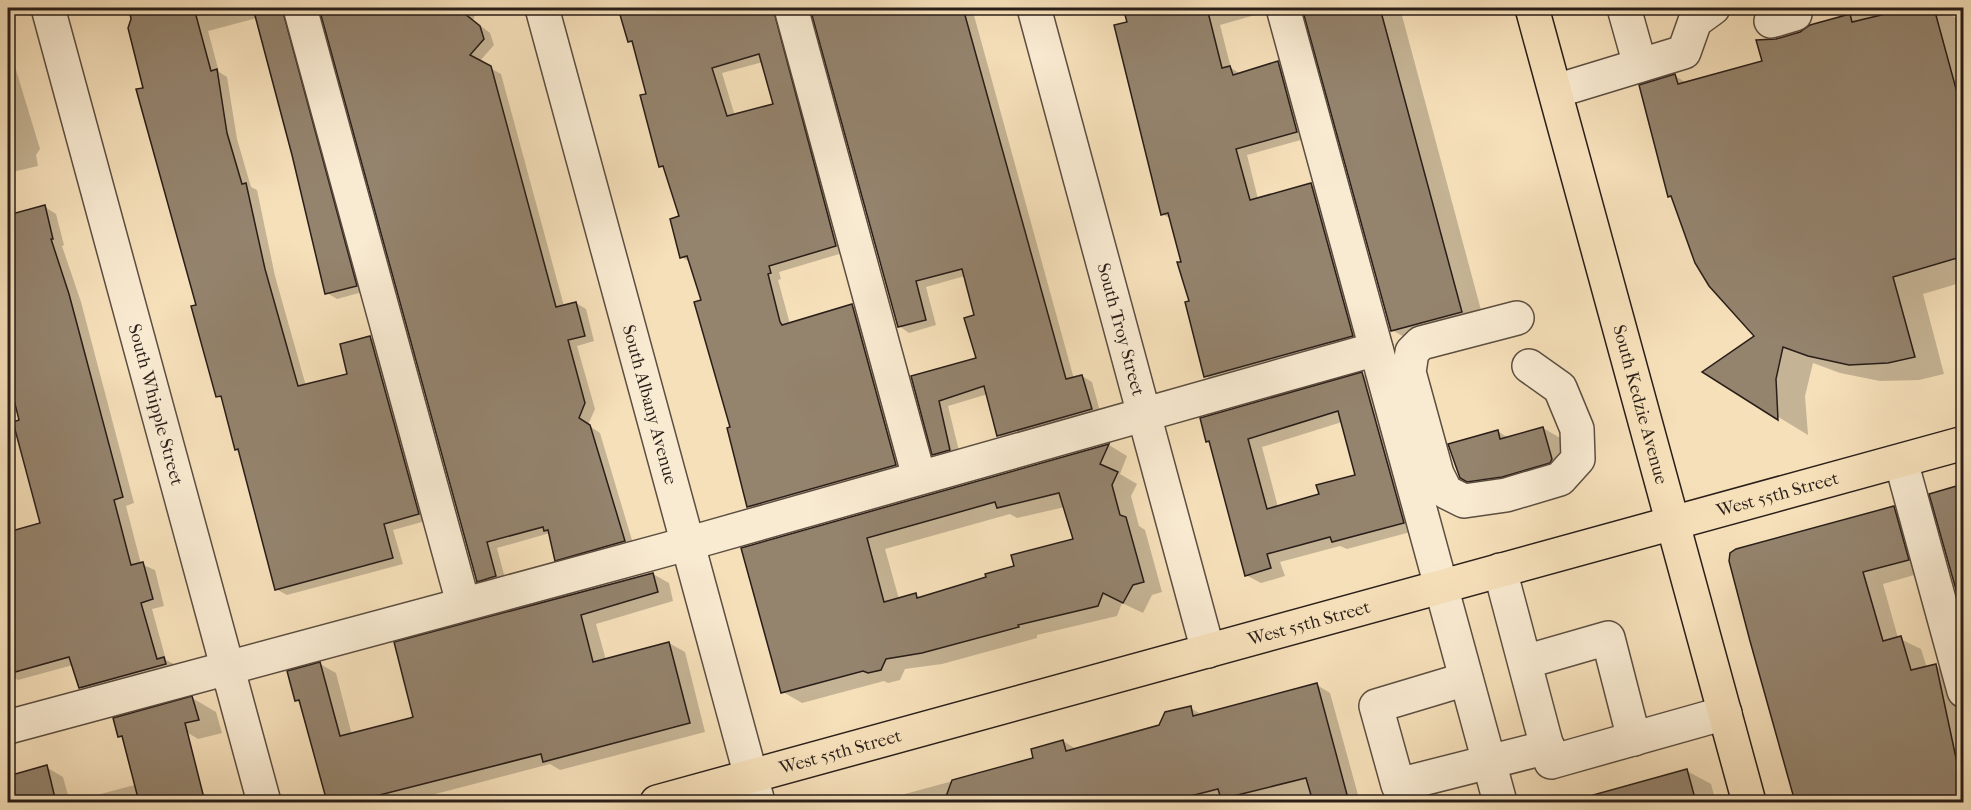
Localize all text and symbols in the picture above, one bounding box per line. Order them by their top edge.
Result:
street label: South Troy Street [1092,261,1149,399]
street label: South Whipple Street [123,322,188,488]
street label: South Albany Avenue [618,323,681,487]
street label: South Kedzie Avenue [1608,323,1672,487]
street label: West 55th Street [1713,468,1842,522]
street label: West 55th Street [1245,596,1373,650]
street label: West 55th Street [776,725,904,779]

